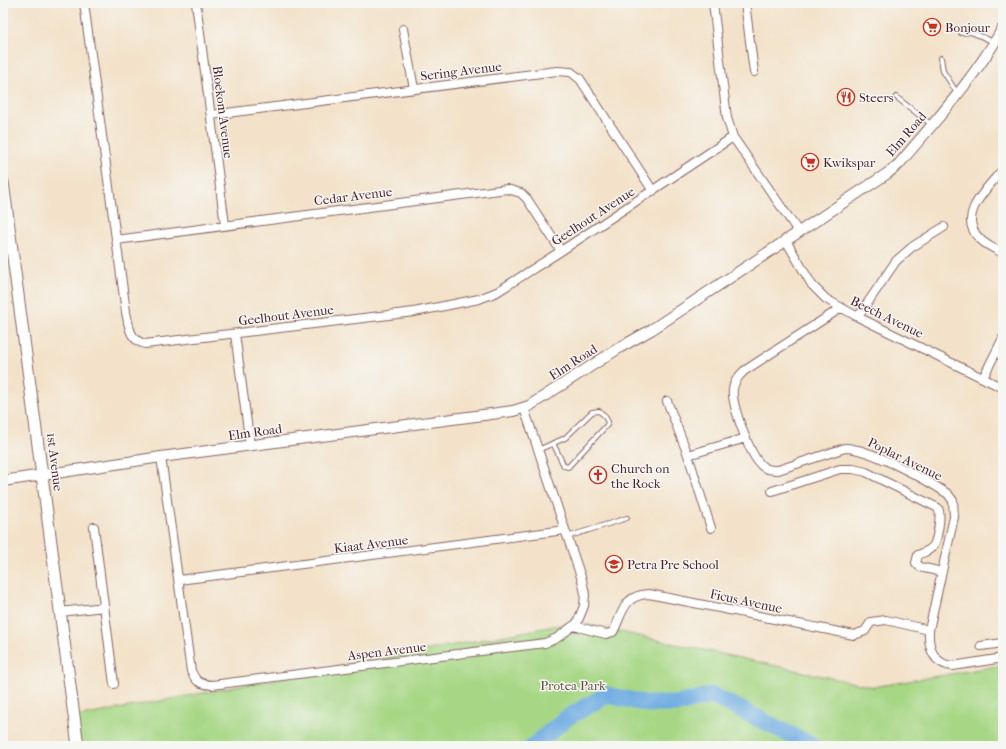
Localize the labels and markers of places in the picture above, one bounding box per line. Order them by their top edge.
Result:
supermarket icon: Bonjour [922,17,942,37]
place label: Bonjour [945,20,991,35]
restaurant icon: Steers [836,87,856,107]
place label: Steers [859,90,894,105]
supermarket icon: Kwikspar [800,152,820,172]
place label: Kwikspar [823,155,876,170]
place label: Church on the Rock [611,461,670,491]
church icon: Church on the Rock [588,465,608,485]
school or university icon: Petra Pre School [604,554,624,574]
place label: Petra Pre School [627,557,719,572]

